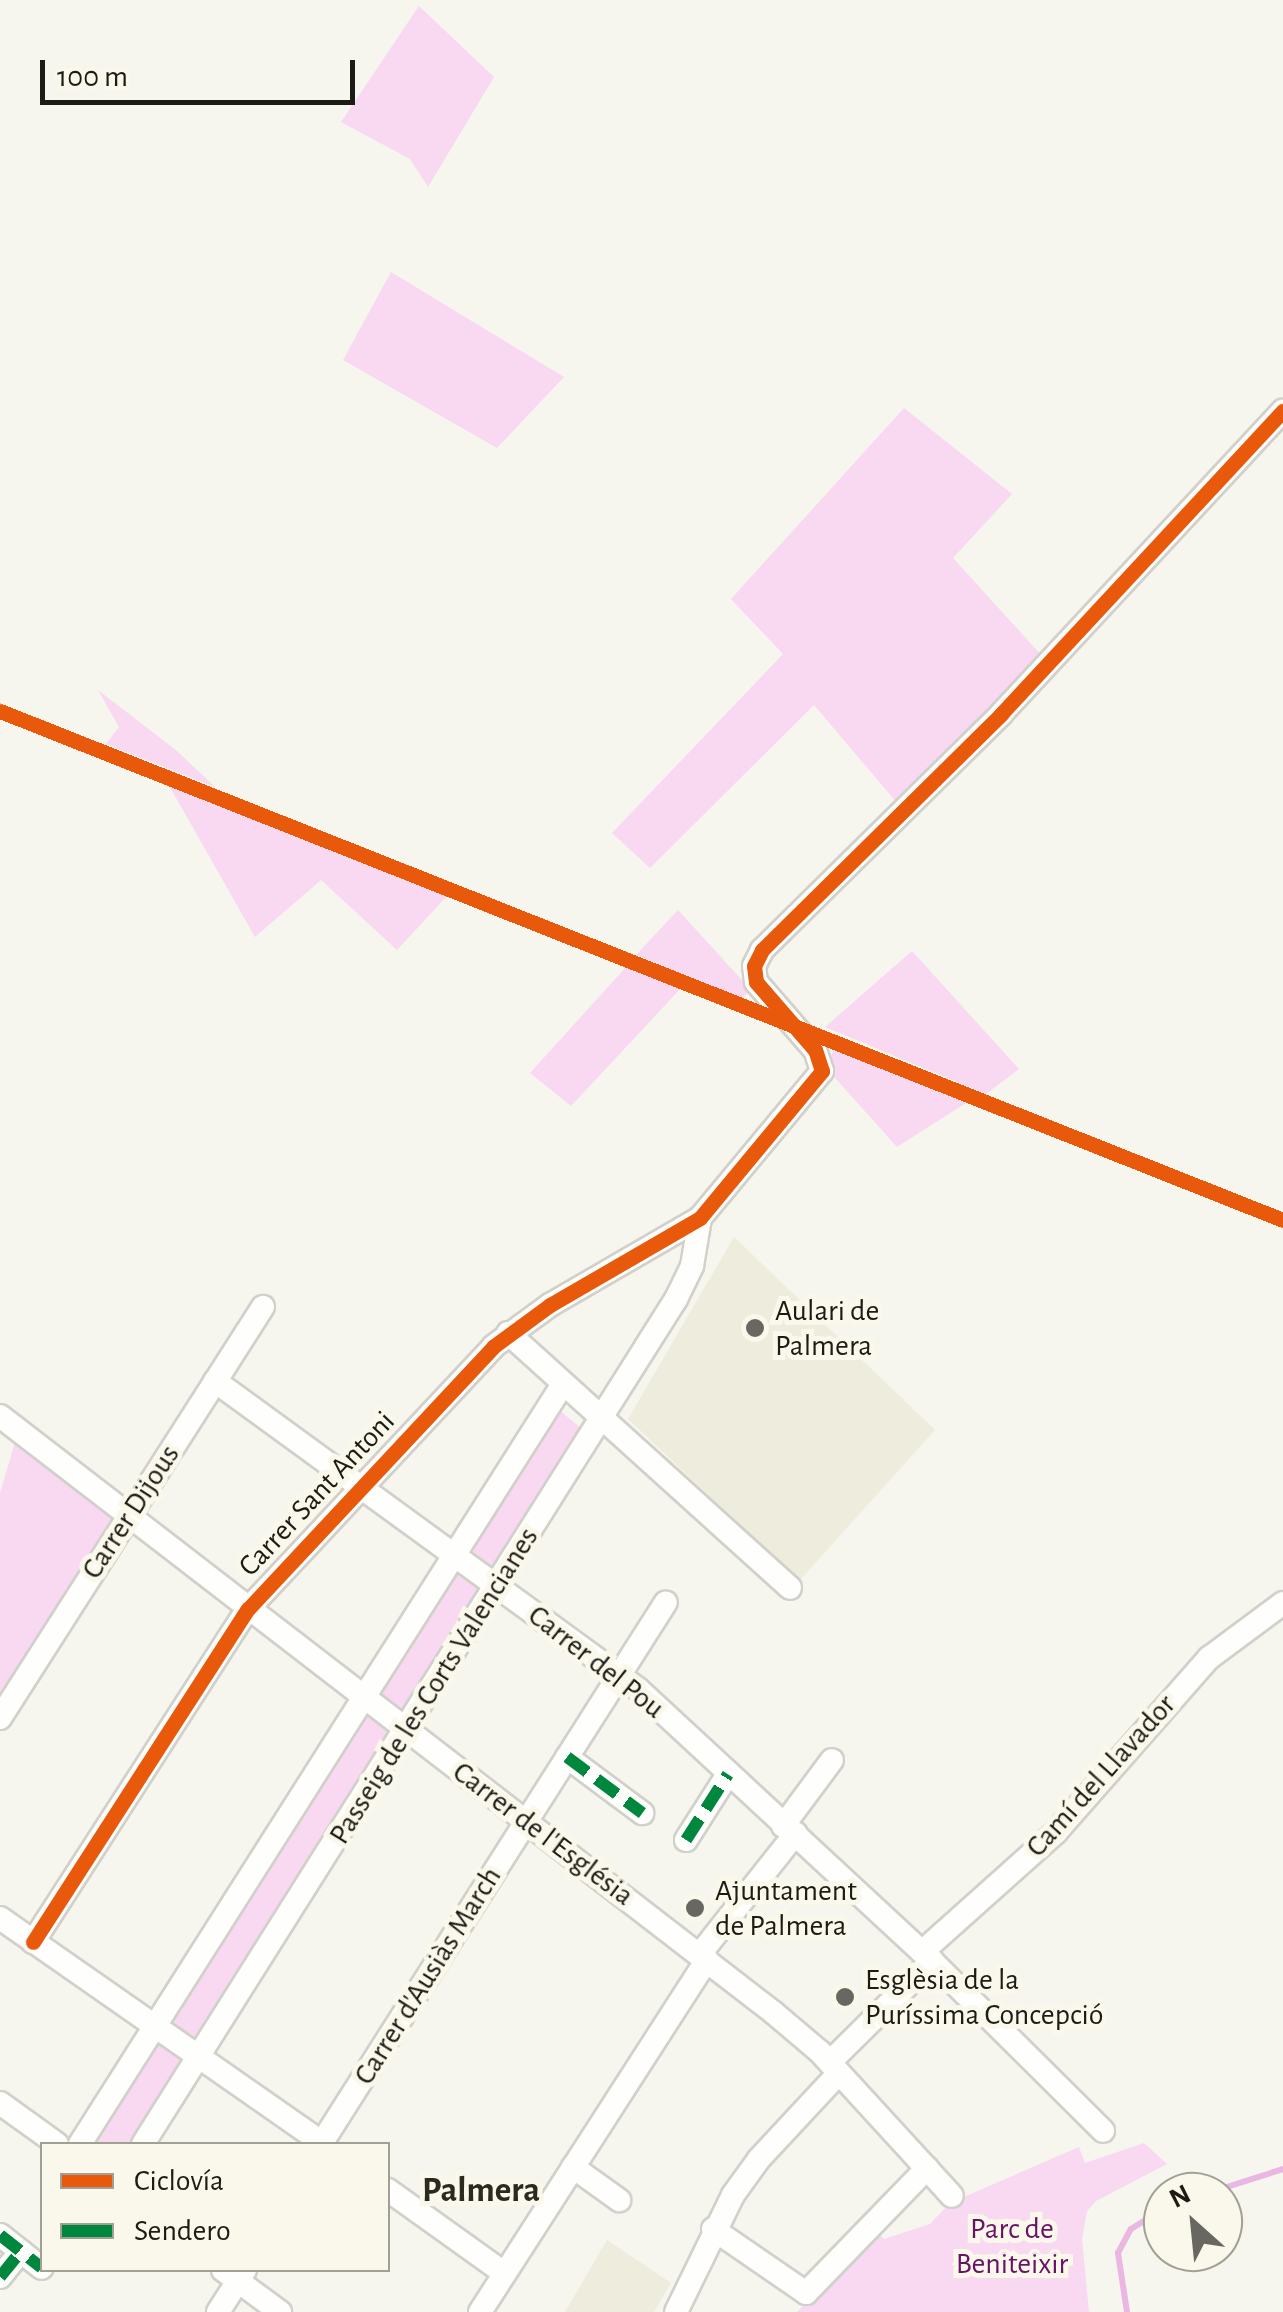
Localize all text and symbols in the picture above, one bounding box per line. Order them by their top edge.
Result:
scale bar [45,40,360,102]
text: 100 m [57,62,128,92]
place label: Aulari de Palmera [775,1293,879,1364]
marker: Aulari de Palmera [744,1317,766,1339]
street label: Carrer Sant Antoni [231,1404,403,1584]
street label: Carrer Dijous [74,1438,188,1586]
street label: Passeig de les Corts Valencianes [322,1521,546,1851]
street label: Carrer del Pou [521,1598,671,1726]
street label: Camí del Llavador [1019,1687,1183,1865]
street label: Carrer de l'Església [445,1754,641,1914]
street label: Carrer d'Ausiàs March [347,1861,509,2091]
place label: Ajuntament de Palmera [715,1873,857,1944]
marker: Ajuntament de Palmera [684,1897,706,1919]
place label: Esglèsia de la Puríssima Concepció [865,1962,1103,2032]
marker: Esglèsia de la Puríssima Concepció [834,1986,856,2008]
legend [40,2142,390,2272]
text: Ciclovía [134,2166,224,2196]
district label: Palmera [422,2170,540,2212]
north arrow [1143,2172,1243,2272]
text: N [1165,2180,1195,2214]
park label: Parc de Beniteixir [956,2211,1068,2282]
text: Sendero [134,2216,231,2246]

